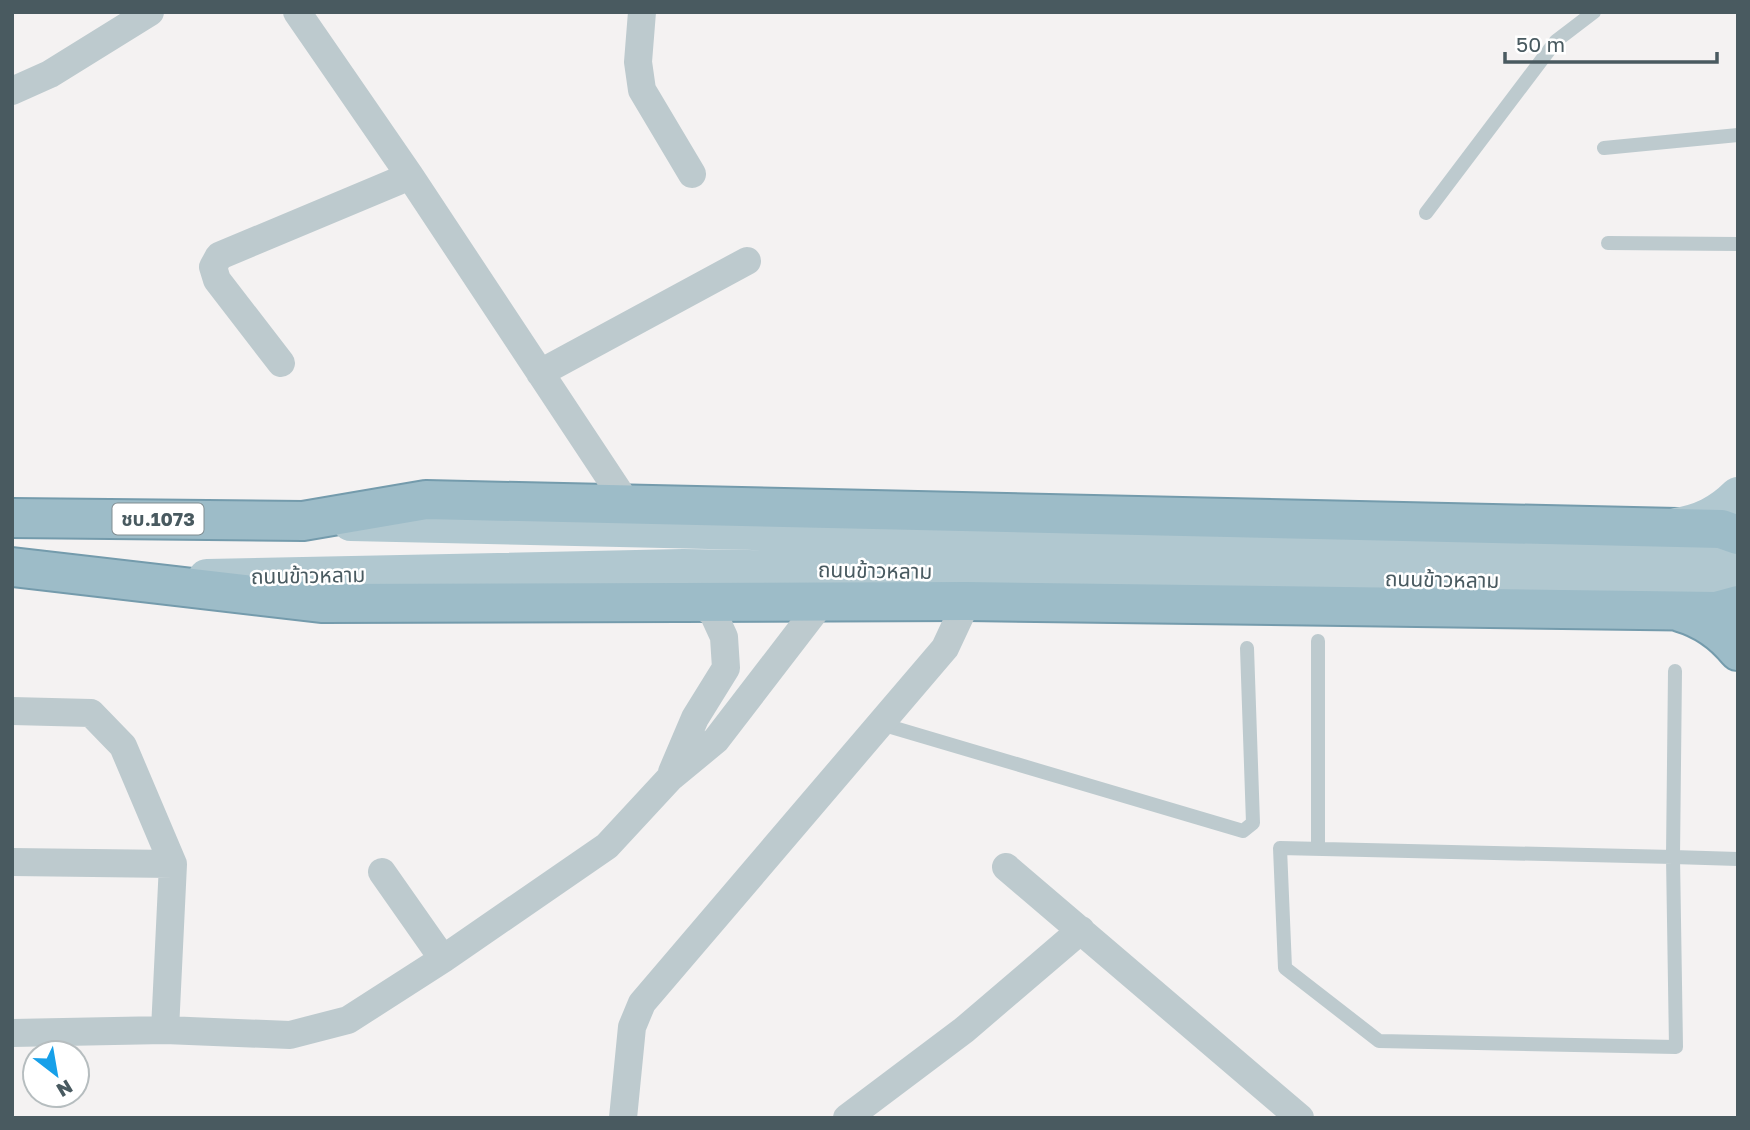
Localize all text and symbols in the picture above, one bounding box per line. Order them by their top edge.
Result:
scale bar [1505,21,1717,65]
text: 50 m [1516,31,1565,57]
road number: ชบ.1073 [113,504,204,534]
street label: ถนนข้าวหลาม [818,556,932,584]
street label: ถนนข้าวหลาม [251,561,365,589]
street label: ถนนข้าวหลาม [1385,565,1499,593]
north arrow [21,1039,91,1109]
text: N [53,1075,77,1103]

